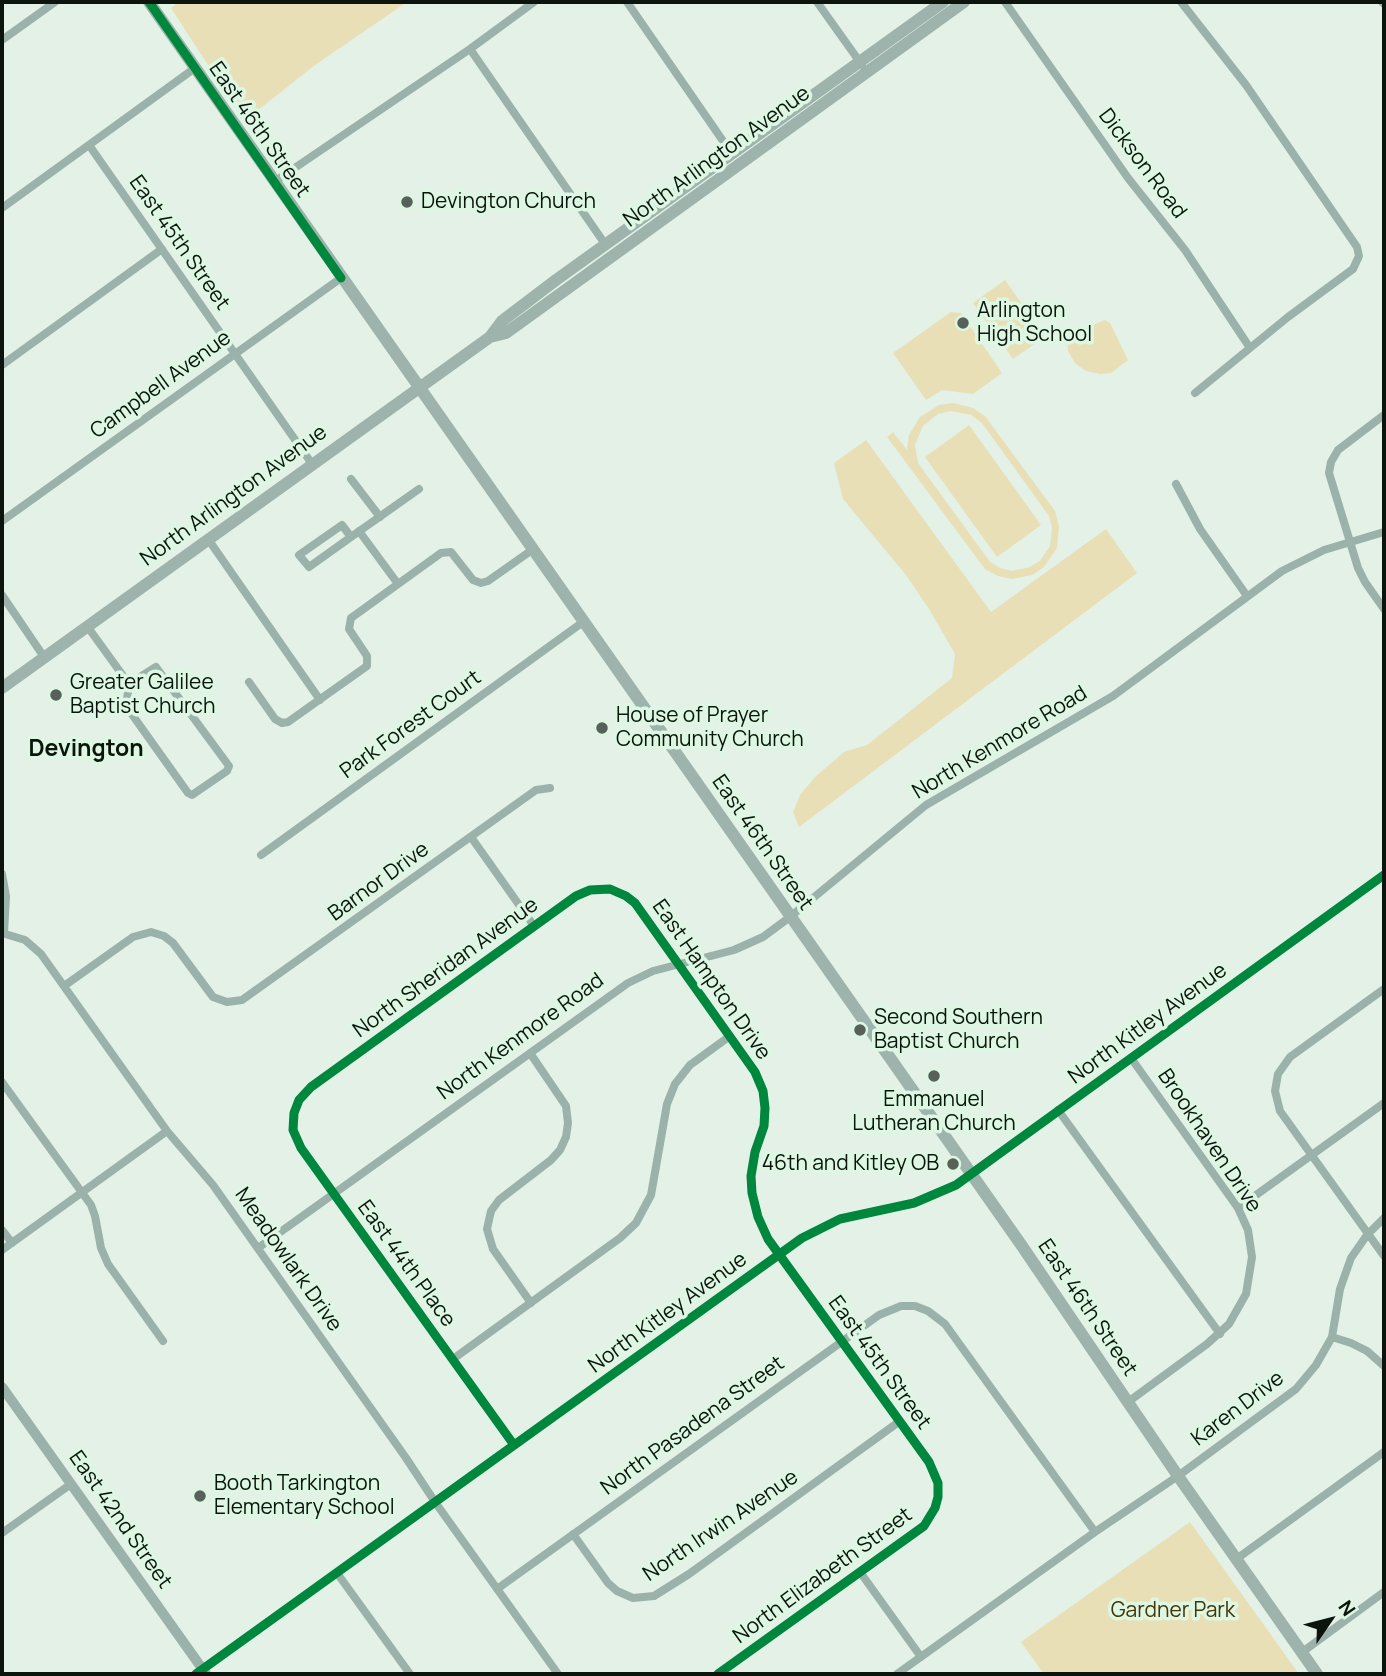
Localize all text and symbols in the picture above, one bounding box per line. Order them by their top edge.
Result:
street label: East 46th Street [203,57,315,203]
street label: North Arlington Avenue [619,81,815,233]
street label: Dickson Road [1093,104,1191,224]
street label: East 45th Street [123,171,235,315]
place label: Devington Church [421,189,596,215]
marker: Devington Church [399,194,415,210]
place label: Arlington High School [977,298,1092,348]
marker: Arlington High School [955,315,971,331]
street label: Campbell Avenue [86,326,236,444]
street label: North Arlington Avenue [136,420,332,572]
street label: Park Forest Court [336,665,486,785]
place label: Greater Galilee Baptist Church [70,670,215,720]
street label: North Kenmore Road [908,681,1092,805]
marker: Greater Galilee Baptist Church [48,687,64,703]
place label: House of Prayer Community Church [616,703,804,753]
marker: House of Prayer Community Church [594,720,610,736]
district label: Devington [28,736,144,764]
street label: East 46th Street [706,770,818,916]
street label: Barnor Drive [324,837,434,927]
street label: North Sheridan Avenue [349,892,543,1044]
street label: East Hampton Drive [646,895,776,1065]
street label: North Kitley Avenue [1064,958,1232,1090]
street label: North Kenmore Road [433,968,609,1106]
place label: Second Southern Baptist Church [874,1005,1043,1055]
marker: Second Southern Baptist Church [852,1022,868,1038]
street label: Brookhaven Drive [1152,1065,1266,1217]
marker: Emmanuel Lutheran Church [926,1068,942,1084]
place label: Emmanuel Lutheran Church [852,1087,1016,1137]
place label: 46th and Kitley OB [762,1151,939,1177]
marker: 46th and Kitley OB [945,1156,961,1172]
street label: Meadowlark Drive [229,1183,347,1337]
street label: East 44th Place [352,1196,460,1332]
street label: East 46th Street [1032,1235,1142,1381]
street label: North Kitley Avenue [584,1247,752,1379]
street label: East 45th Street [822,1291,936,1435]
street label: North Pasadena Street [596,1351,790,1501]
street label: Karen Drive [1187,1366,1289,1452]
street label: East 42nd Street [63,1446,177,1594]
street label: North Irwin Avenue [639,1465,803,1587]
place label: Booth Tarkington Elementary School [214,1471,395,1521]
marker: Booth Tarkington Elementary School [192,1488,208,1504]
street label: North Elizabeth Street [729,1503,917,1649]
north arrow [1295,1585,1365,1655]
text: N [1333,1595,1362,1621]
park label: Gardner Park [1111,1598,1235,1624]

